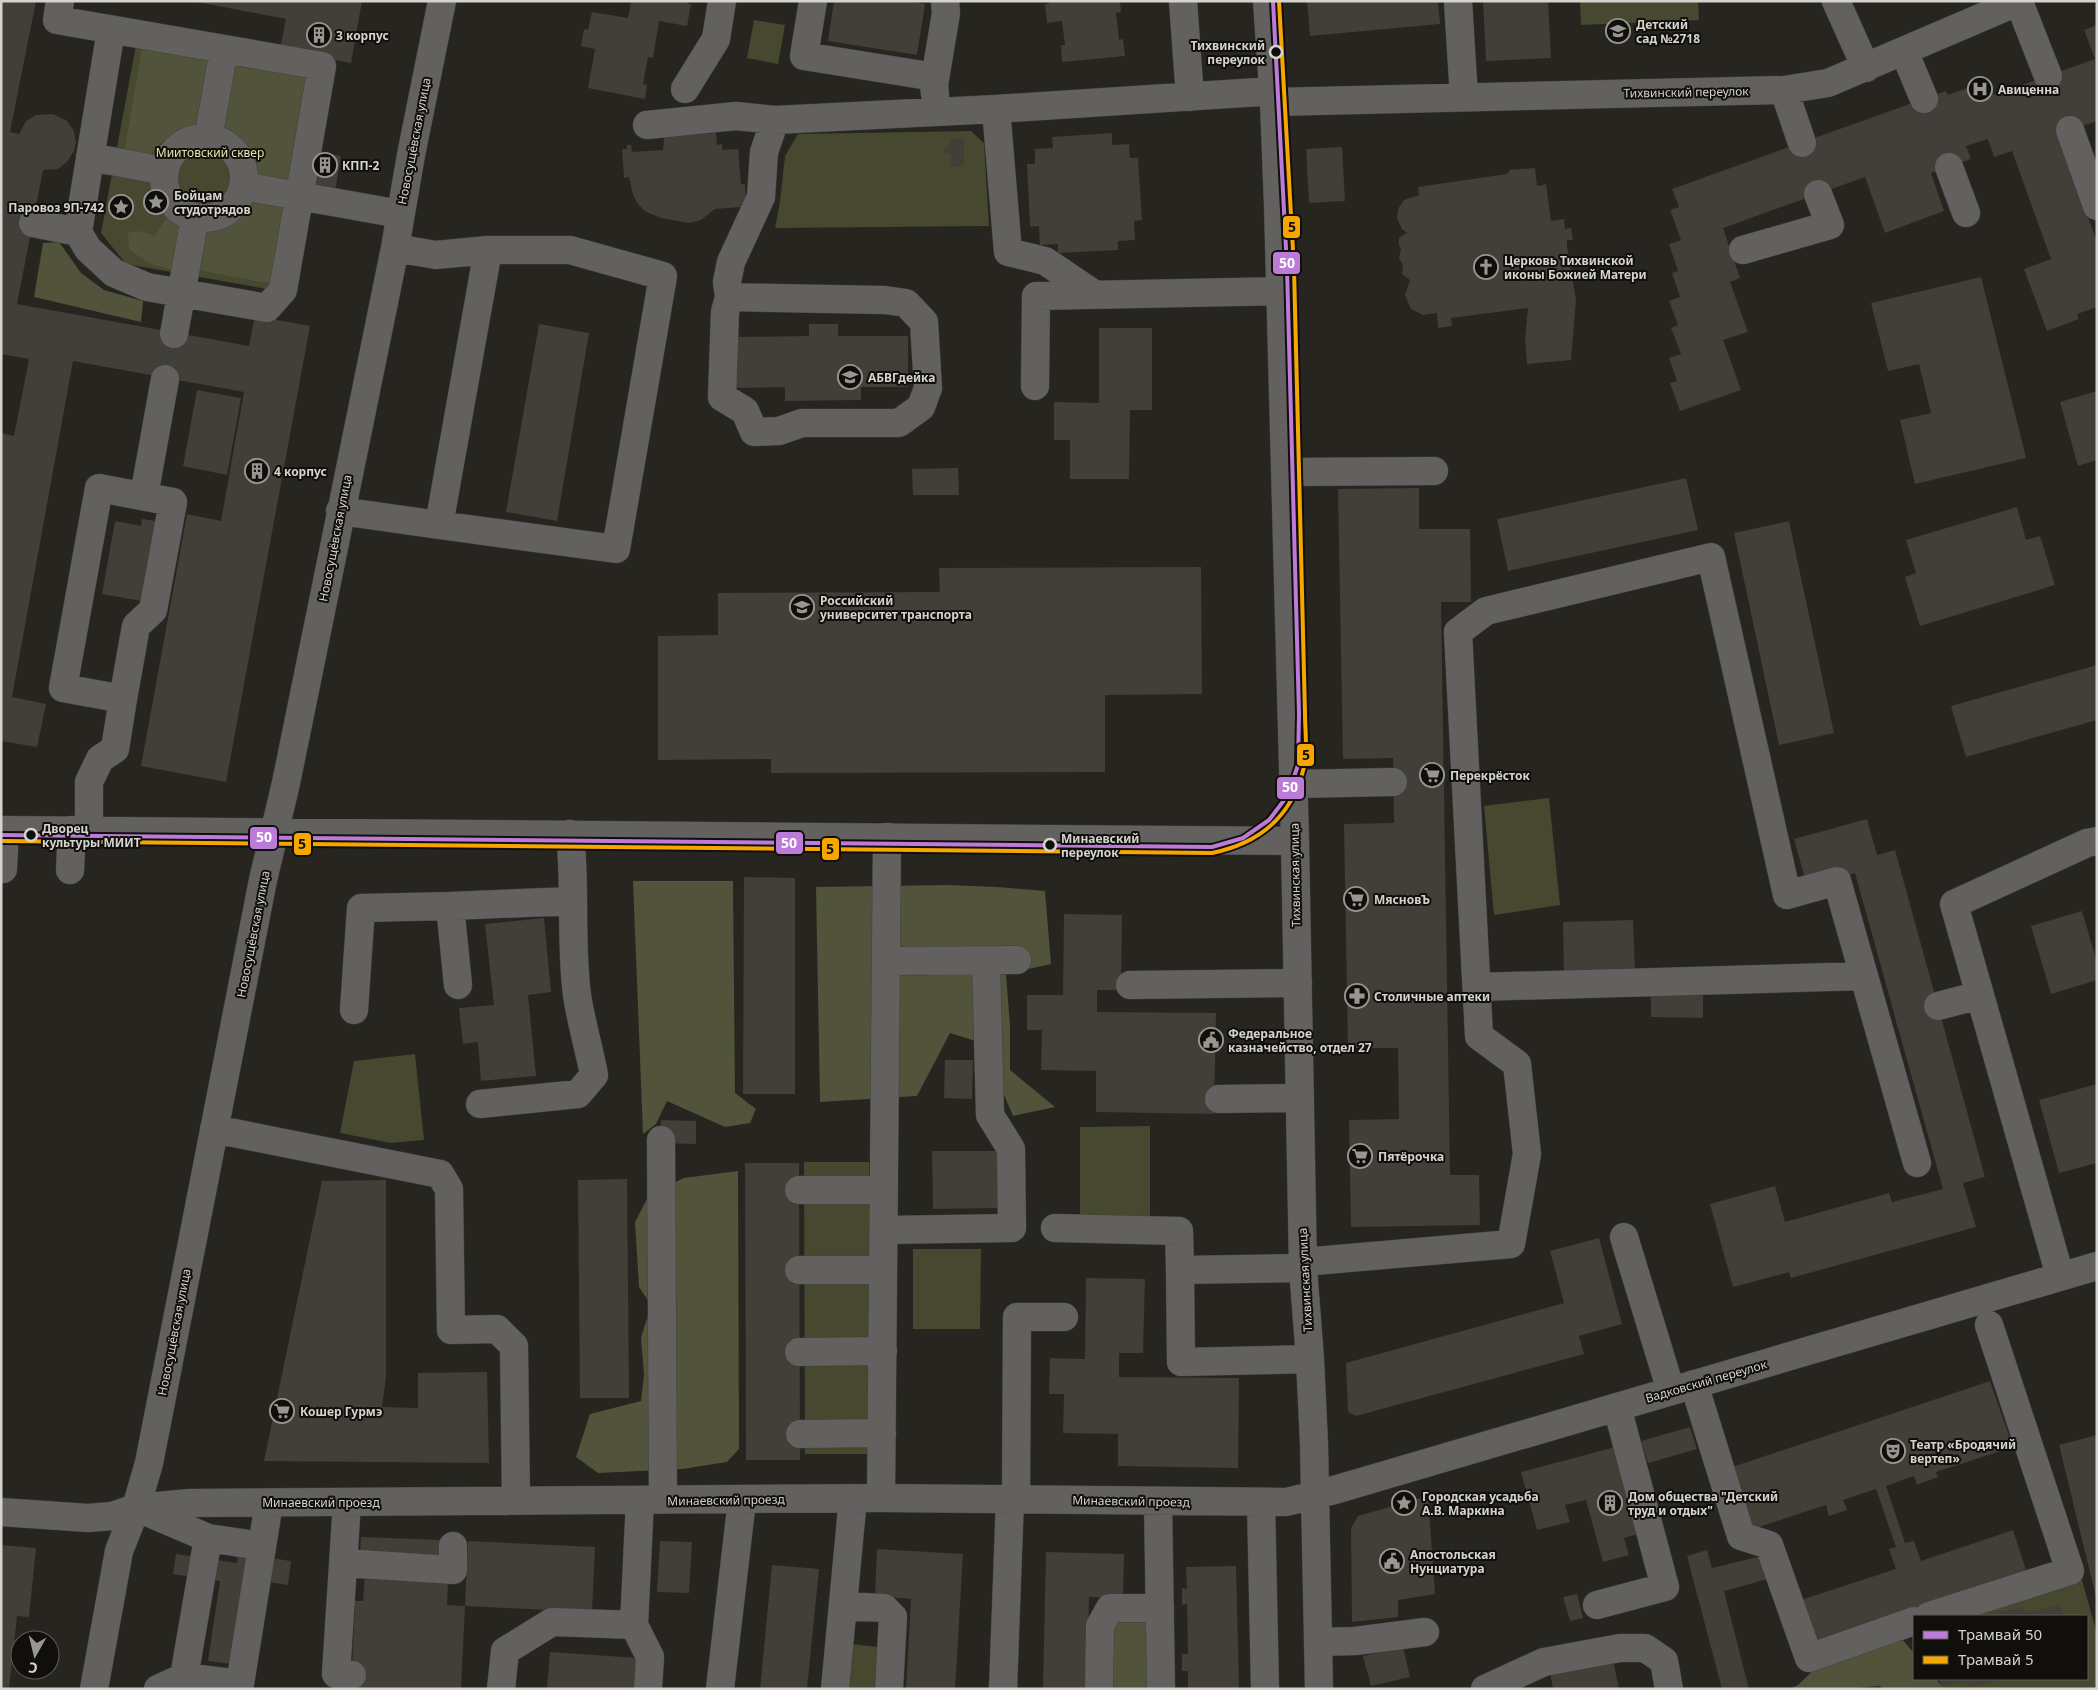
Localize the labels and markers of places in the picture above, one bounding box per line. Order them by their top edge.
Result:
place label: Детский сад №2718 [1636,16,1700,47]
school or university icon: Детский сад №2718 [1605,18,1631,44]
building icon: 3 корпус [306,22,332,48]
place label: 3 корпус [336,27,389,44]
place label: Тихвинский переулок [1190,37,1266,68]
marker: Тихвинский переулок [1269,45,1283,59]
hospital icon: Авиценна [1967,76,1993,102]
place label: Авиценна [1998,81,2059,98]
building icon: КПП-2 [312,152,338,178]
place label: КПП-2 [342,157,379,174]
place label: Бойцам студотрядов [174,187,251,218]
place icon: Бойцам студотрядов [143,189,169,215]
place icon: Паровоз 9П-742 [108,194,134,220]
place label: Паровоз 9П-742 [8,199,104,216]
place label: Церковь Тихвинской иконы Божией Матери [1504,252,1647,283]
church icon: Церковь Тихвинской иконы Божией Матери [1473,254,1499,280]
school or university icon: АБВГдейка [837,364,863,390]
place label: АБВГдейка [868,369,935,386]
building icon: 4 корпус [244,458,270,484]
place label: 4 корпус [274,463,327,480]
place label: Российский университет транспорта [819,592,972,623]
school or university icon: Российский университет транспорта [789,594,815,620]
supermarket icon: Перекрёсток [1419,762,1445,788]
place label: Перекрёсток [1450,767,1530,784]
place label: Дворец культуры МИИТ [42,820,141,851]
marker: Дворец культуры МИИТ [24,828,38,842]
place label: Минаевский переулок [1061,830,1139,861]
marker: Минаевский переулок [1043,838,1057,852]
supermarket icon: МясновЪ [1343,886,1369,912]
place label: МясновЪ [1374,891,1430,908]
pharmacy icon: Столичные аптеки [1344,983,1370,1009]
place label: Столичные аптеки [1374,988,1490,1005]
place label: Федеральное казначейство, отдел 27 [1228,1025,1372,1056]
public building icon: Федеральное казначейство, отдел 27 [1198,1027,1224,1053]
supermarket icon: Пятёрочка [1347,1143,1373,1169]
place label: Пятёрочка [1378,1148,1444,1165]
supermarket icon: Кошер Гурмэ [269,1398,295,1424]
place label: Кошер Гурмэ [300,1403,382,1420]
place label: Театр «Бродячий вертеп» [1910,1436,2016,1467]
theatre icon: Театр «Бродячий вертеп» [1880,1438,1906,1464]
place label: Городская усадьба А.В. Маркина [1422,1488,1539,1519]
place label: Дом общества "Детский труд и отдых" [1628,1488,1778,1519]
place icon: Городская усадьба А.В. Маркина [1391,1490,1417,1516]
building icon: Дом общества "Детский труд и отдых" [1597,1490,1623,1516]
place label: Апостольская Нунциатура [1410,1546,1496,1577]
public building icon: Апостольская Нунциатура [1379,1548,1405,1574]

